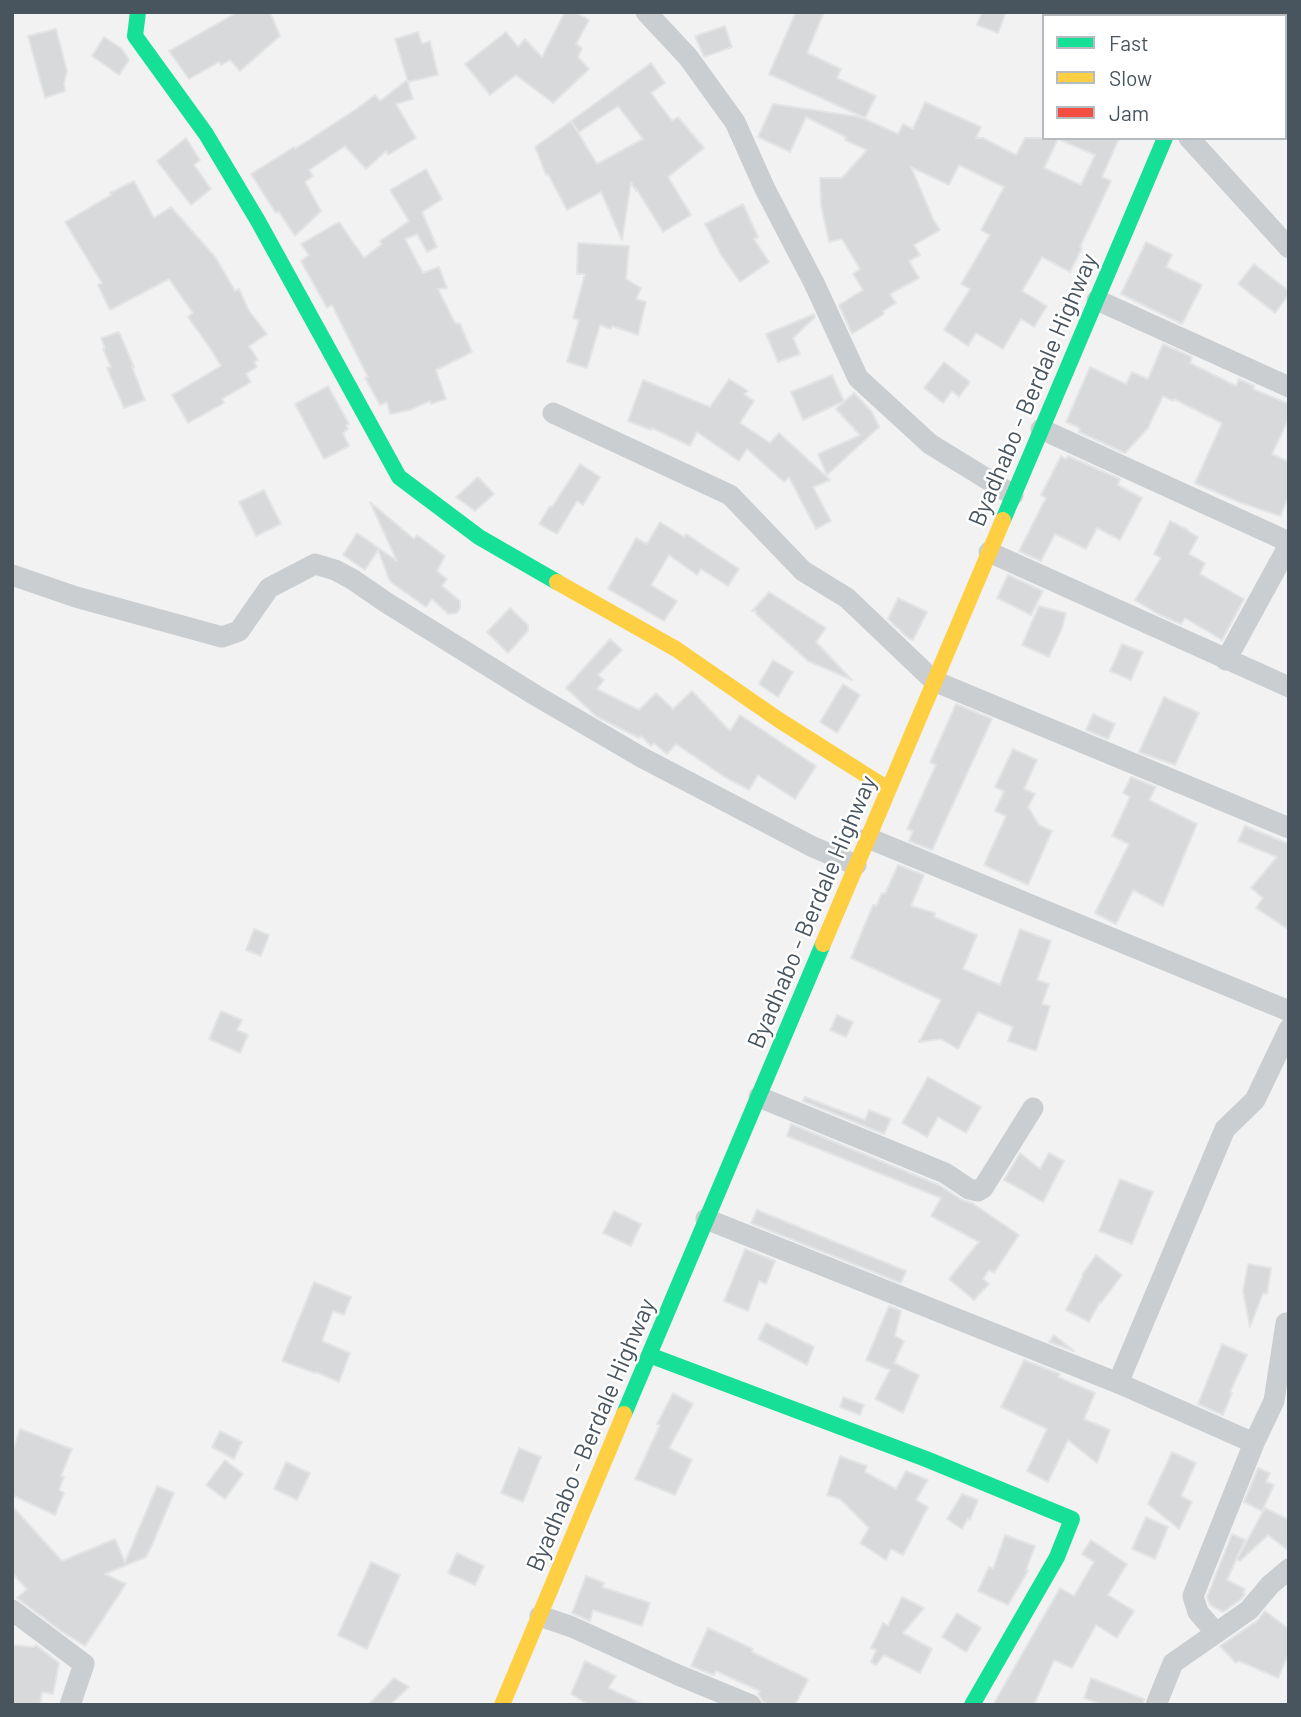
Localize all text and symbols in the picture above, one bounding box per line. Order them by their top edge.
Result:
legend [1042,14,1287,140]
text: Fast [1109,30,1149,55]
text: Slow [1109,65,1152,90]
text: Jam [1109,100,1149,125]
street label: Byadhabo - Berdale Highway [962,249,1104,531]
street label: Byadhabo - Berdale Highway [741,771,883,1053]
street label: Byadhabo - Berdale Highway [520,1294,662,1576]

